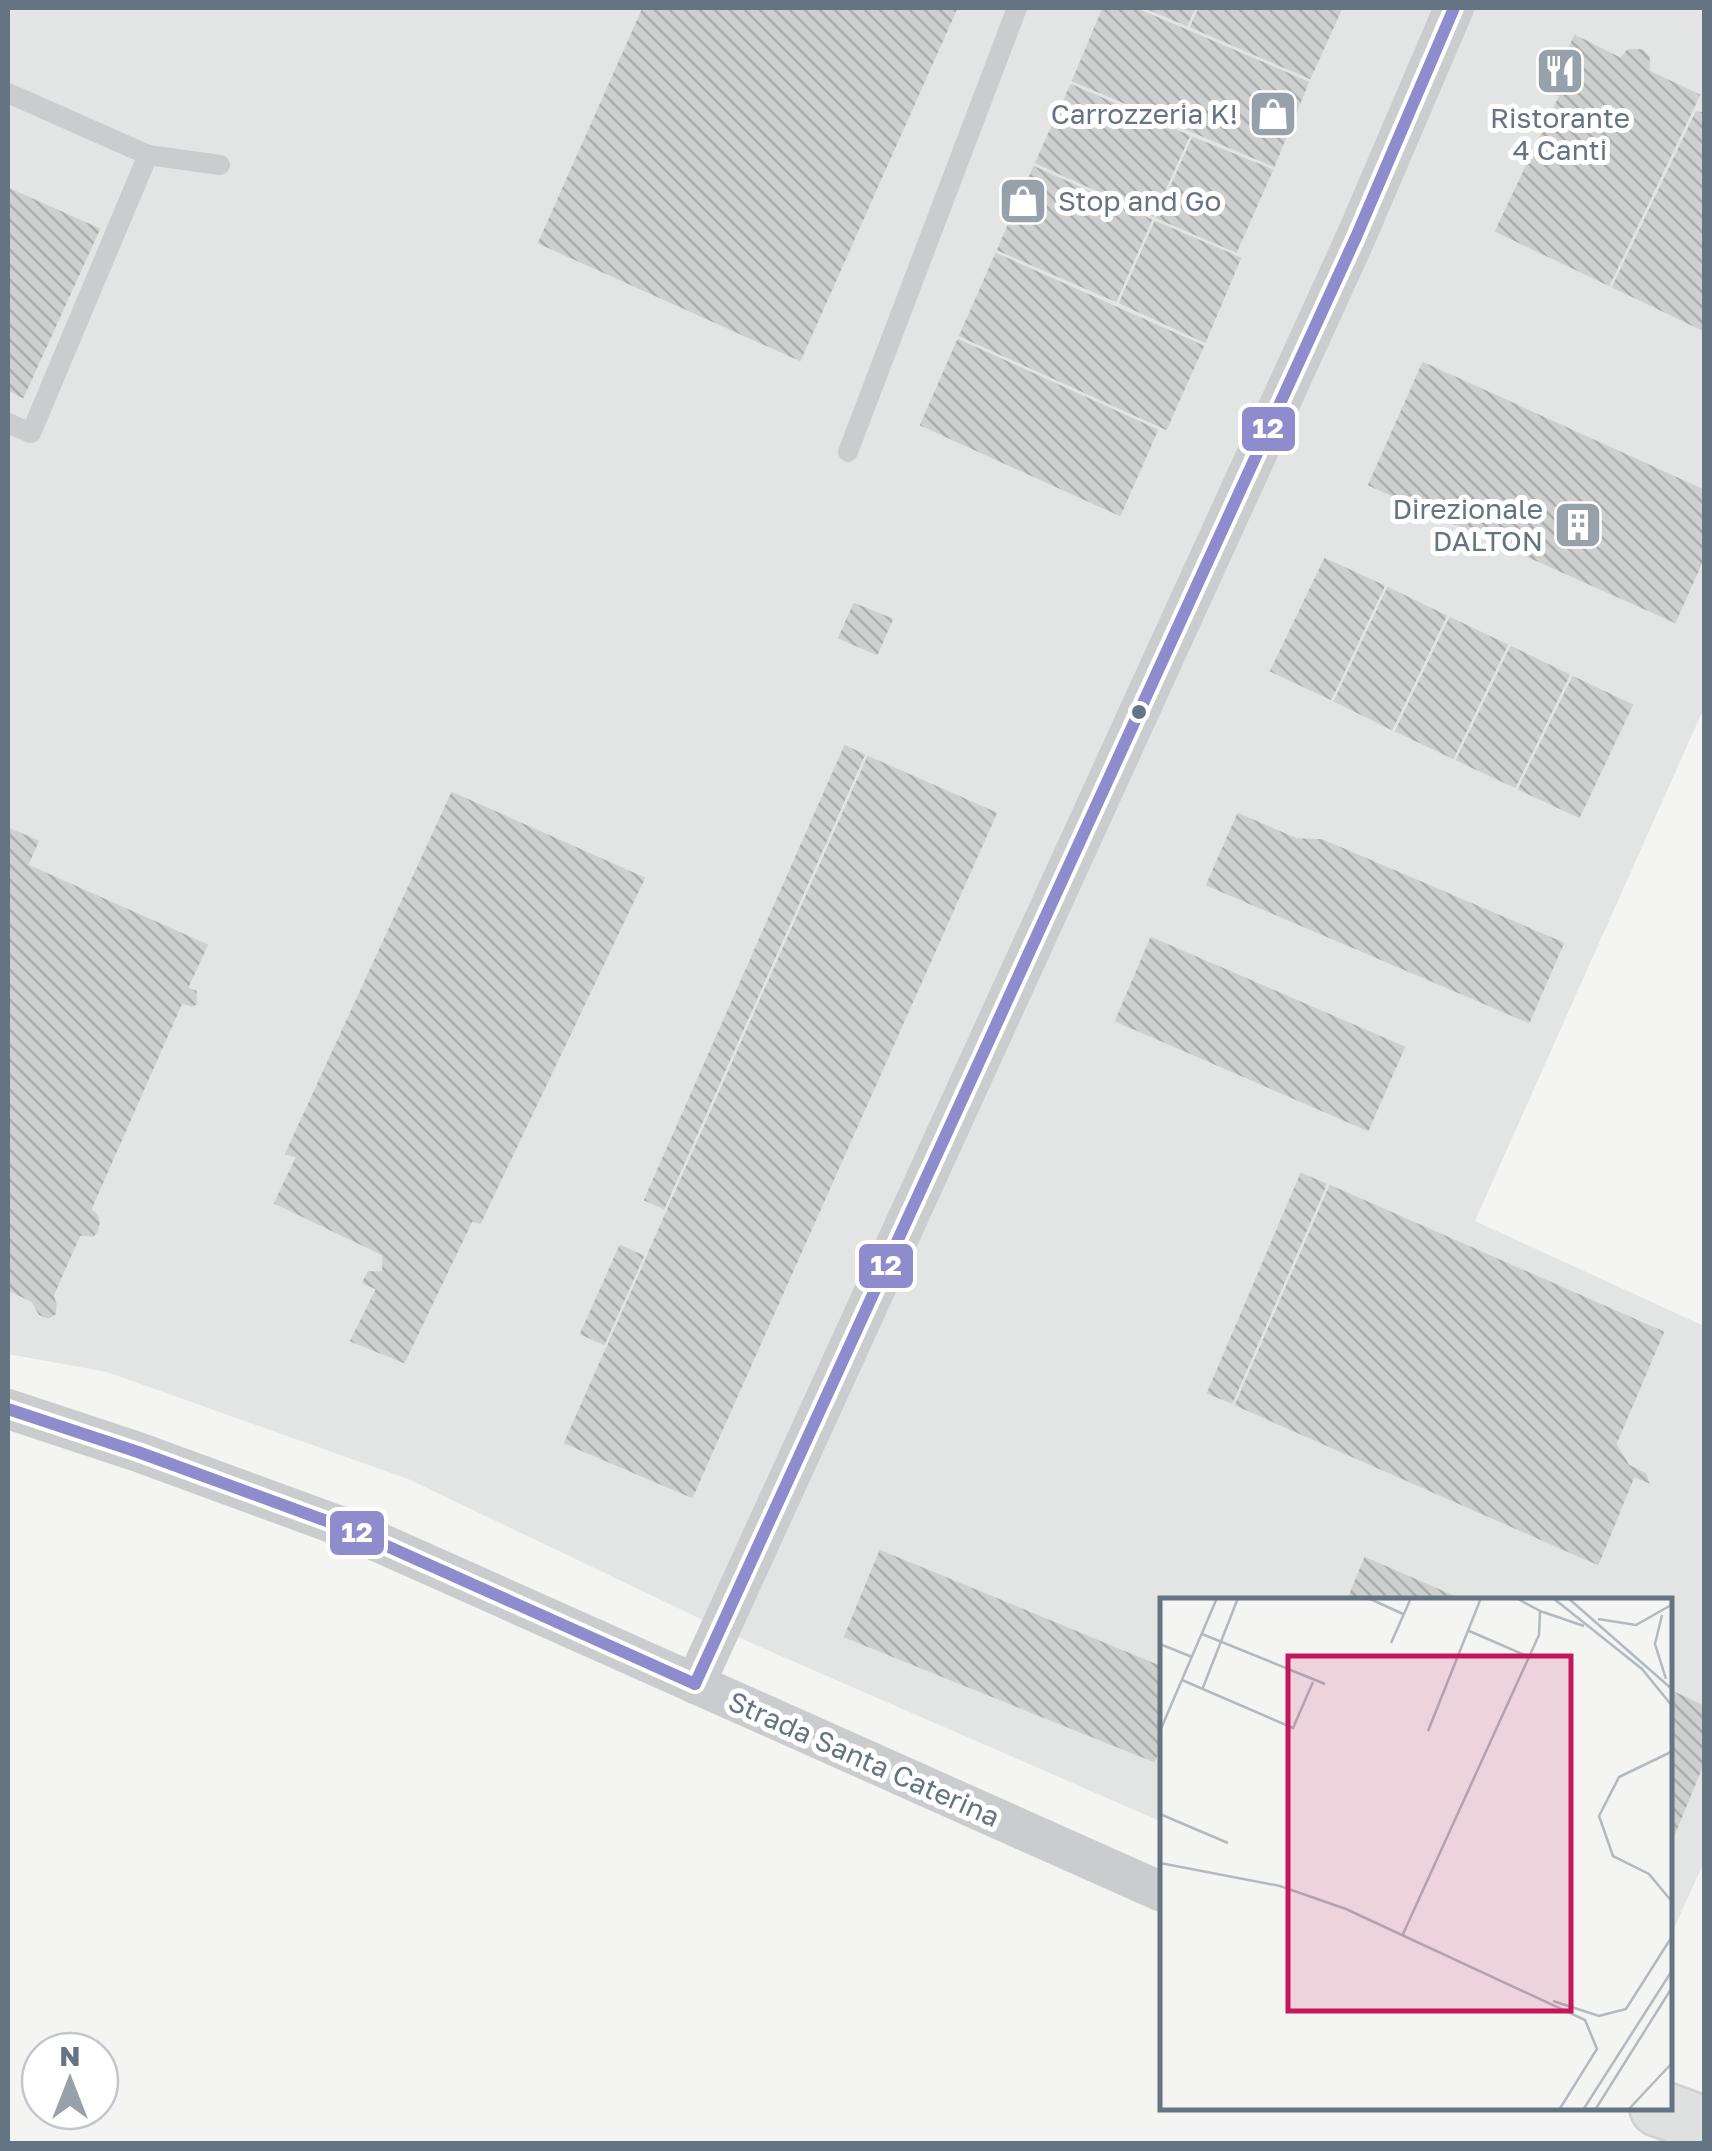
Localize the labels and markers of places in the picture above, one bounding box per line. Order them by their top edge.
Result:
restaurant icon: Ristorante 4 Canti [1534,45,1586,97]
shop icon: Carrozzeria K! [1247,88,1299,140]
place label: Carrozzeria K! [1051,97,1238,130]
place label: Ristorante 4 Canti [1490,101,1630,166]
shop icon: Stop and Go [997,175,1049,227]
place label: Stop and Go [1058,184,1221,217]
place label: Direzionale DALTON [1392,492,1543,557]
building icon: Direzionale DALTON [1552,499,1604,551]
unlabelled marker [1129,702,1149,722]

